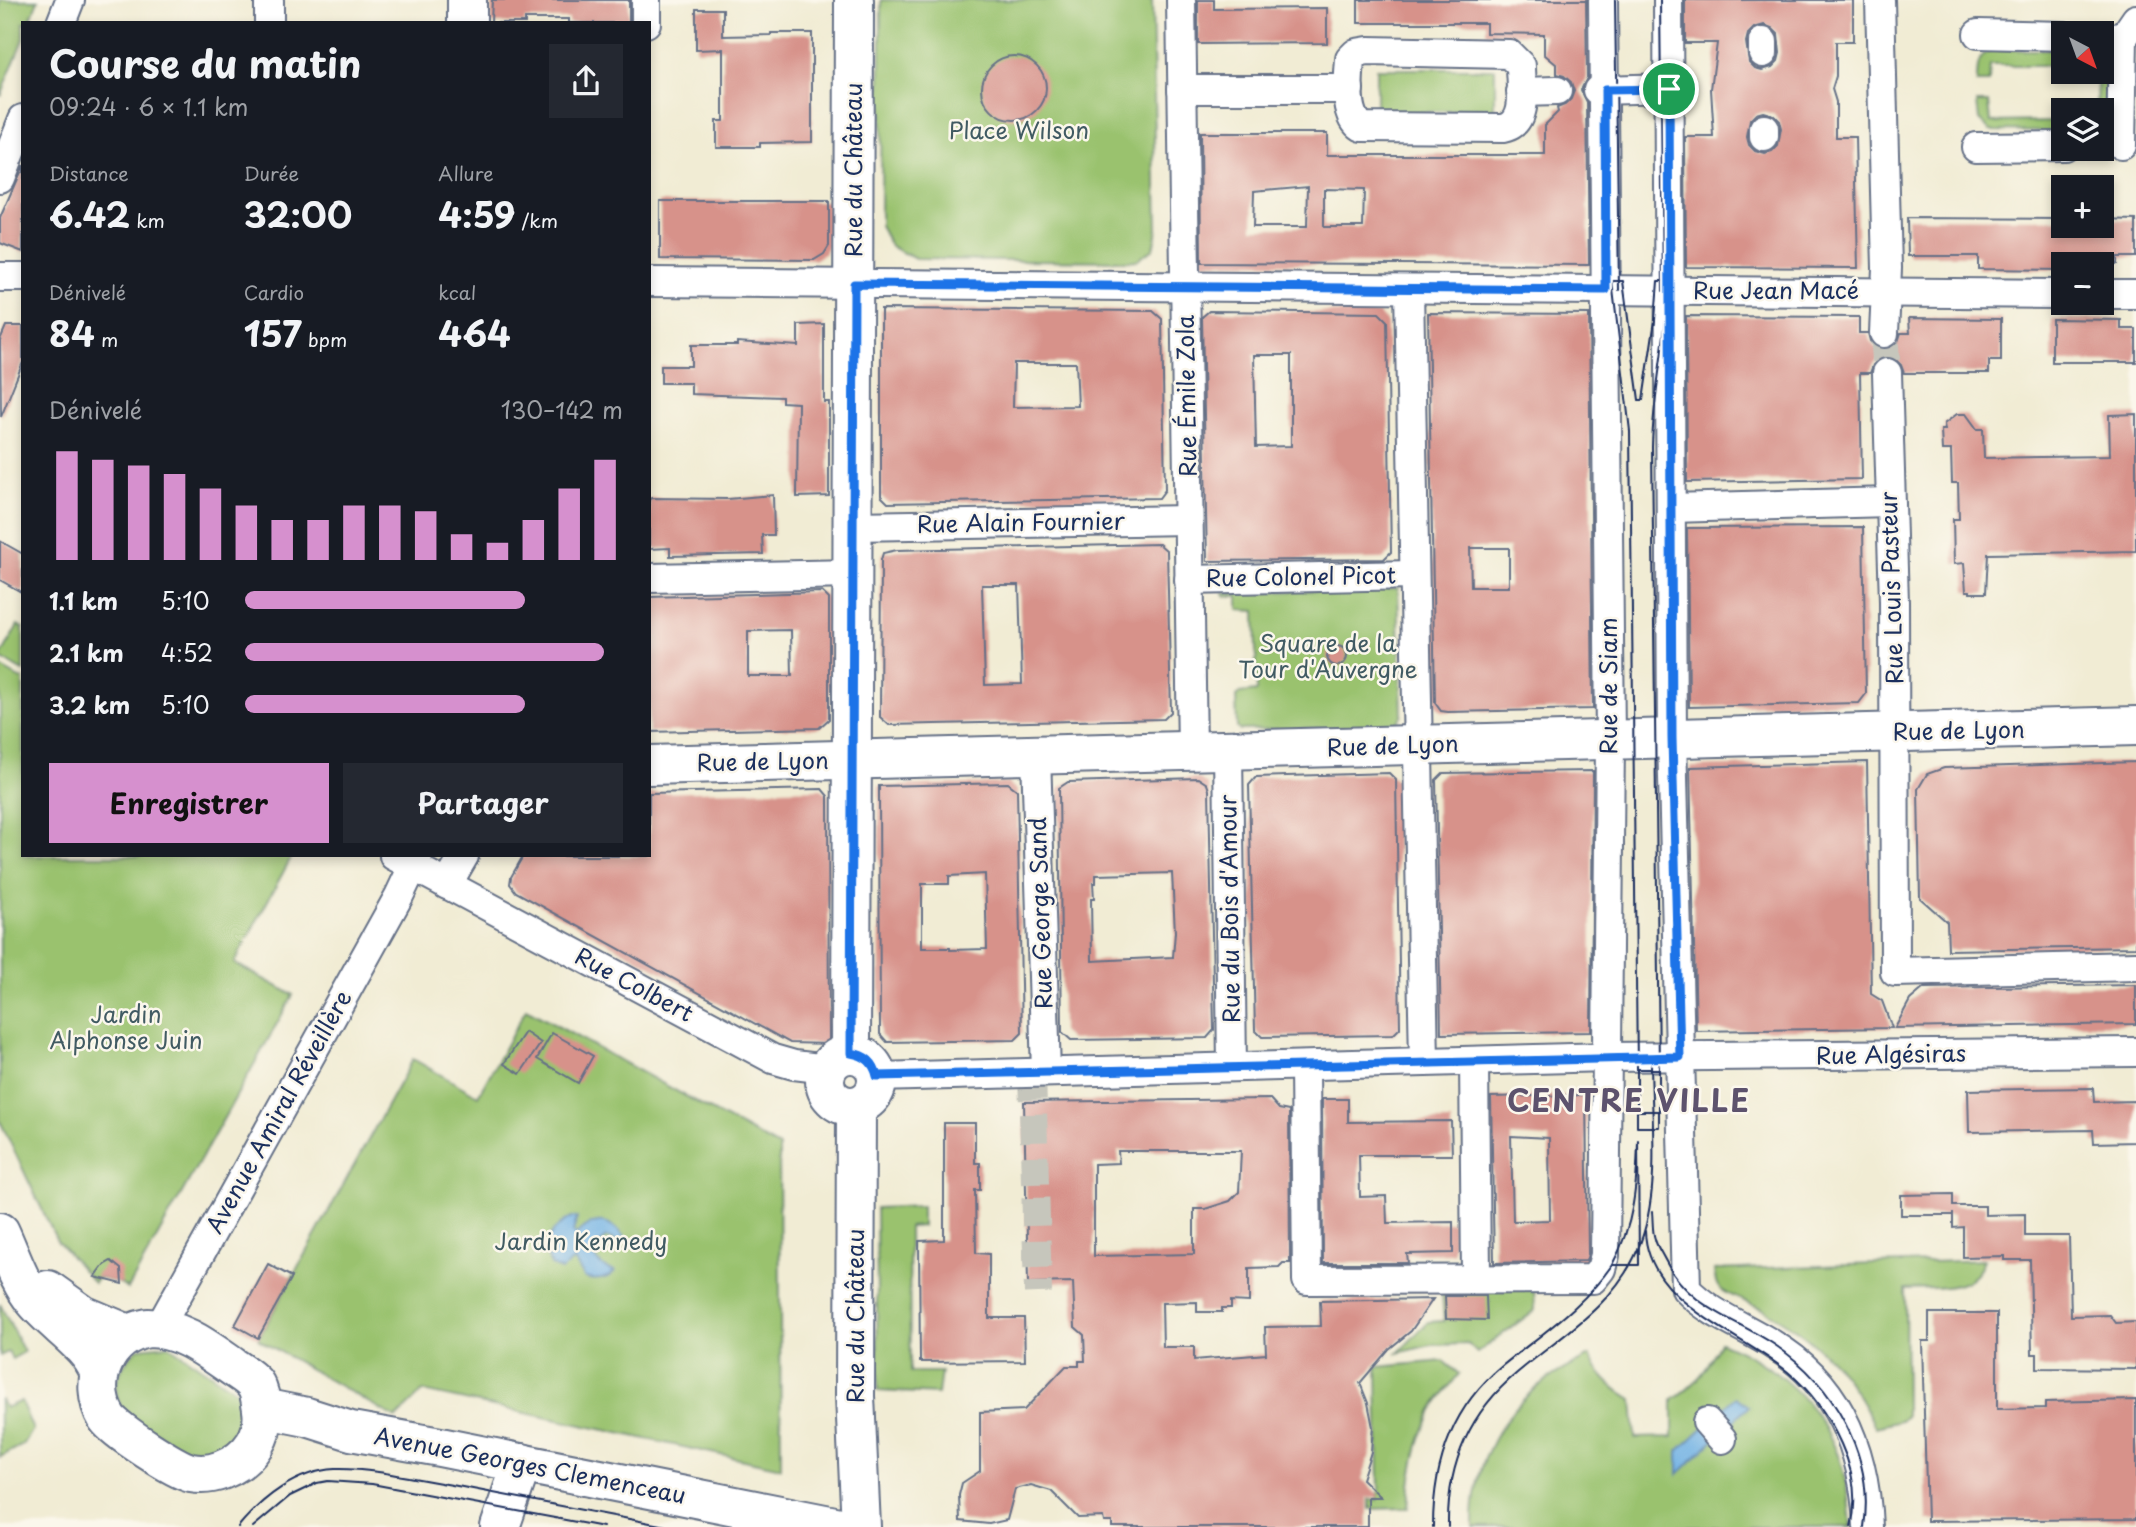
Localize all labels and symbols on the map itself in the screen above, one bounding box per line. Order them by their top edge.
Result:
north arrow [2051,21,2114,84]
pin [1639,59,1699,119]
street label: Rue du Château [835,83,870,257]
park label: Place Wilson [949,112,1089,147]
street label: Rue Jean Macé [1693,272,1859,307]
street label: Rue Émile Zola [1167,315,1204,477]
street label: Rue Louis Pasteur [1870,491,1911,685]
street label: Rue Alain Fournier [917,502,1126,541]
street label: Rue Colonel Picot [1206,556,1397,595]
street label: Rue de Siam [1590,617,1625,755]
park label: Square de la Tour d'Auvergne [1238,625,1418,686]
street label: Rue de Lyon [1892,711,2026,748]
street label: Rue de Lyon [1326,725,1460,764]
street label: Rue de Lyon [696,742,830,779]
street label: Rue du Bois d'Amour [1209,794,1248,1024]
street label: Rue George Sand [1019,816,1060,1010]
street label: Rue Colbert [569,938,700,1030]
street label: Avenue Amiral Réveillère [196,983,359,1239]
park label: Jardin Alphonse Juin [49,996,203,1057]
street label: Rue Algésiras [1816,1035,1966,1072]
district label: CENTRE VILLE [1507,1077,1751,1122]
park label: Jardin Kennedy [495,1223,667,1258]
street label: Rue du Château [837,1229,872,1403]
street label: Avenue Georges Clemenceau [371,1417,689,1512]

